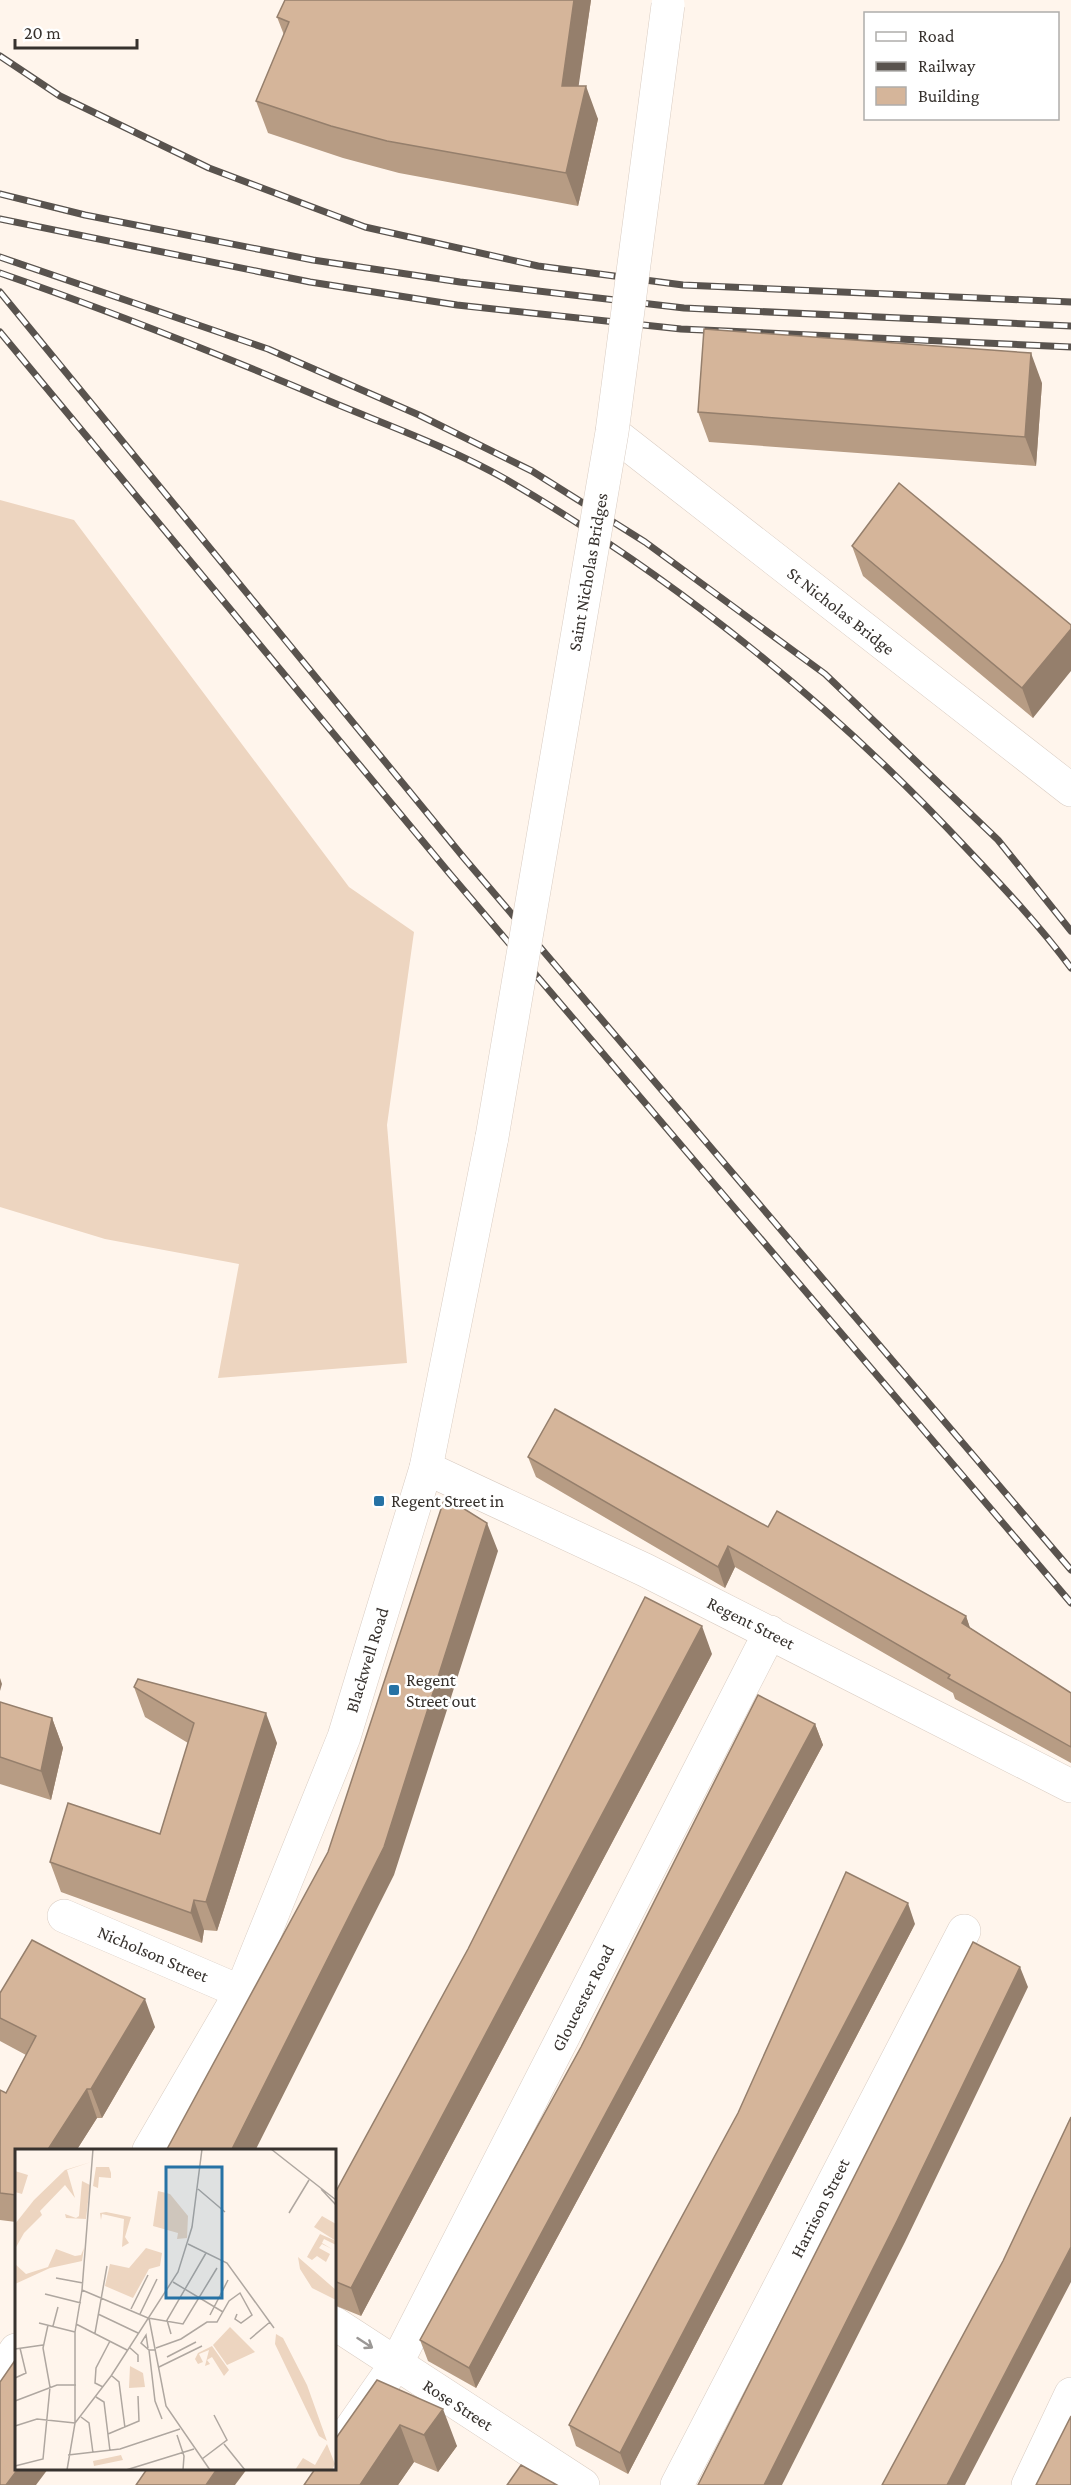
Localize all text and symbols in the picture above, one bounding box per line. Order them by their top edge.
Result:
scale bar [15,12,136,50]
legend [864,12,1059,120]
text: 20 m [24,23,61,43]
text: Road [918,26,955,46]
text: Railway [918,56,976,76]
text: Building [918,86,980,106]
street label: Saint Nicholas Bridges [564,491,612,653]
street label: St Nicholas Bridge [783,563,899,659]
place label: Regent Street in [391,1491,504,1511]
marker: Regent Street in [372,1494,386,1508]
street label: Regent Street [704,1592,799,1654]
street label: Blackwell Road [342,1605,393,1715]
place label: Regent Street out [406,1670,477,1711]
marker: Regent Street out [387,1683,401,1697]
street label: Nicholson Street [95,1922,212,1987]
street label: Gloucester Road [548,1941,619,2055]
inset map [15,2149,336,2470]
street label: Harrison Street [786,2154,854,2261]
one-way arrow [357,2337,374,2350]
street label: Rose Street [419,2375,498,2436]

